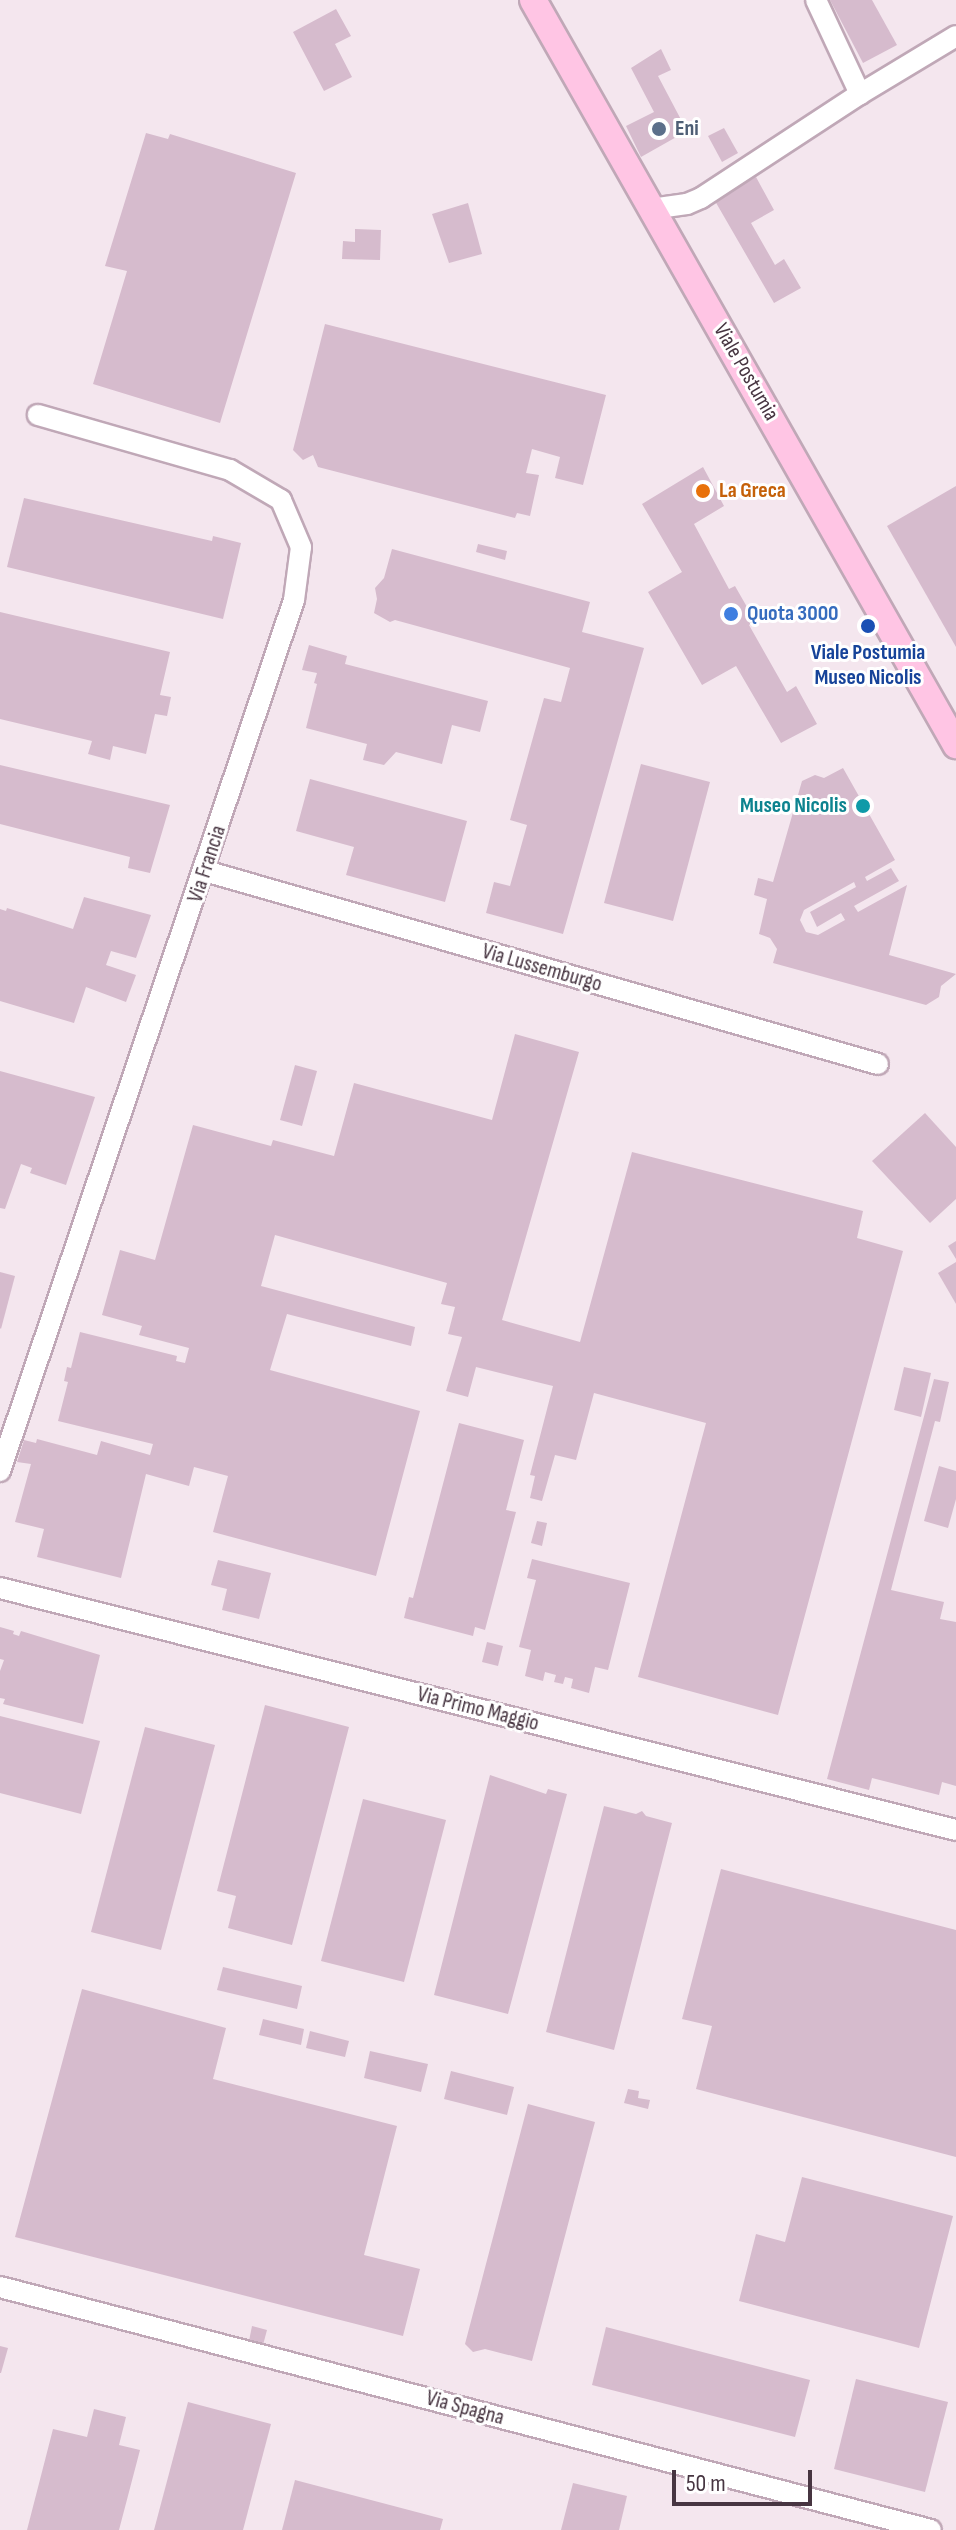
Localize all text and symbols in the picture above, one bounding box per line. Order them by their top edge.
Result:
place label: Eni [675,116,699,142]
marker: Eni [650,120,668,138]
street label: Viale Postumia [708,319,784,425]
place label: La Greca [719,478,786,504]
marker: La Greca [694,482,712,500]
place label: Quota 3000 [747,601,839,627]
marker: Quota 3000 [722,605,740,623]
marker: Viale Postumia Museo Nicolis [859,617,877,635]
place label: Viale Postumia Museo Nicolis [811,639,925,690]
place label: Museo Nicolis [740,793,847,819]
marker: Museo Nicolis [854,797,872,815]
street label: Via Francia [182,822,232,906]
street label: Via Lussemburgo [479,938,605,998]
street label: Via Primo Maggio [414,1681,542,1737]
street label: Via Spagna [423,2385,507,2431]
scale bar [676,2454,816,2504]
text: 50 m [686,2469,726,2498]

